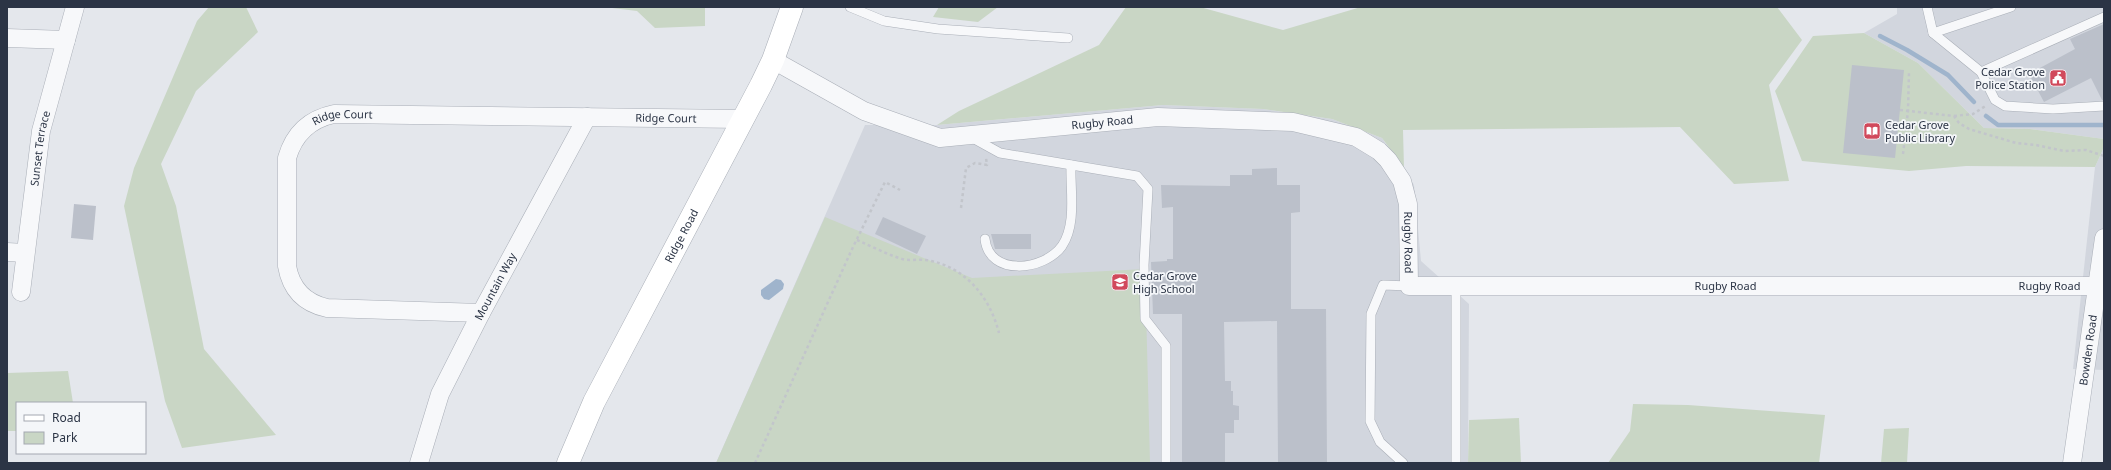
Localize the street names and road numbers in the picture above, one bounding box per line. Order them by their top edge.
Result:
street label: Ridge Court [309,106,373,128]
street label: Sunset Terrace [26,109,53,187]
street label: Ridge Court [635,110,697,125]
street label: Rugby Road [1071,111,1134,132]
street label: Ridge Road [661,206,701,265]
street label: Rugby Road [1401,211,1417,274]
street label: Mountain Way [471,250,519,323]
street label: Rugby Road [1695,278,1756,293]
street label: Rugby Road [2019,278,2080,293]
street label: Bowden Road [2075,314,2100,386]

